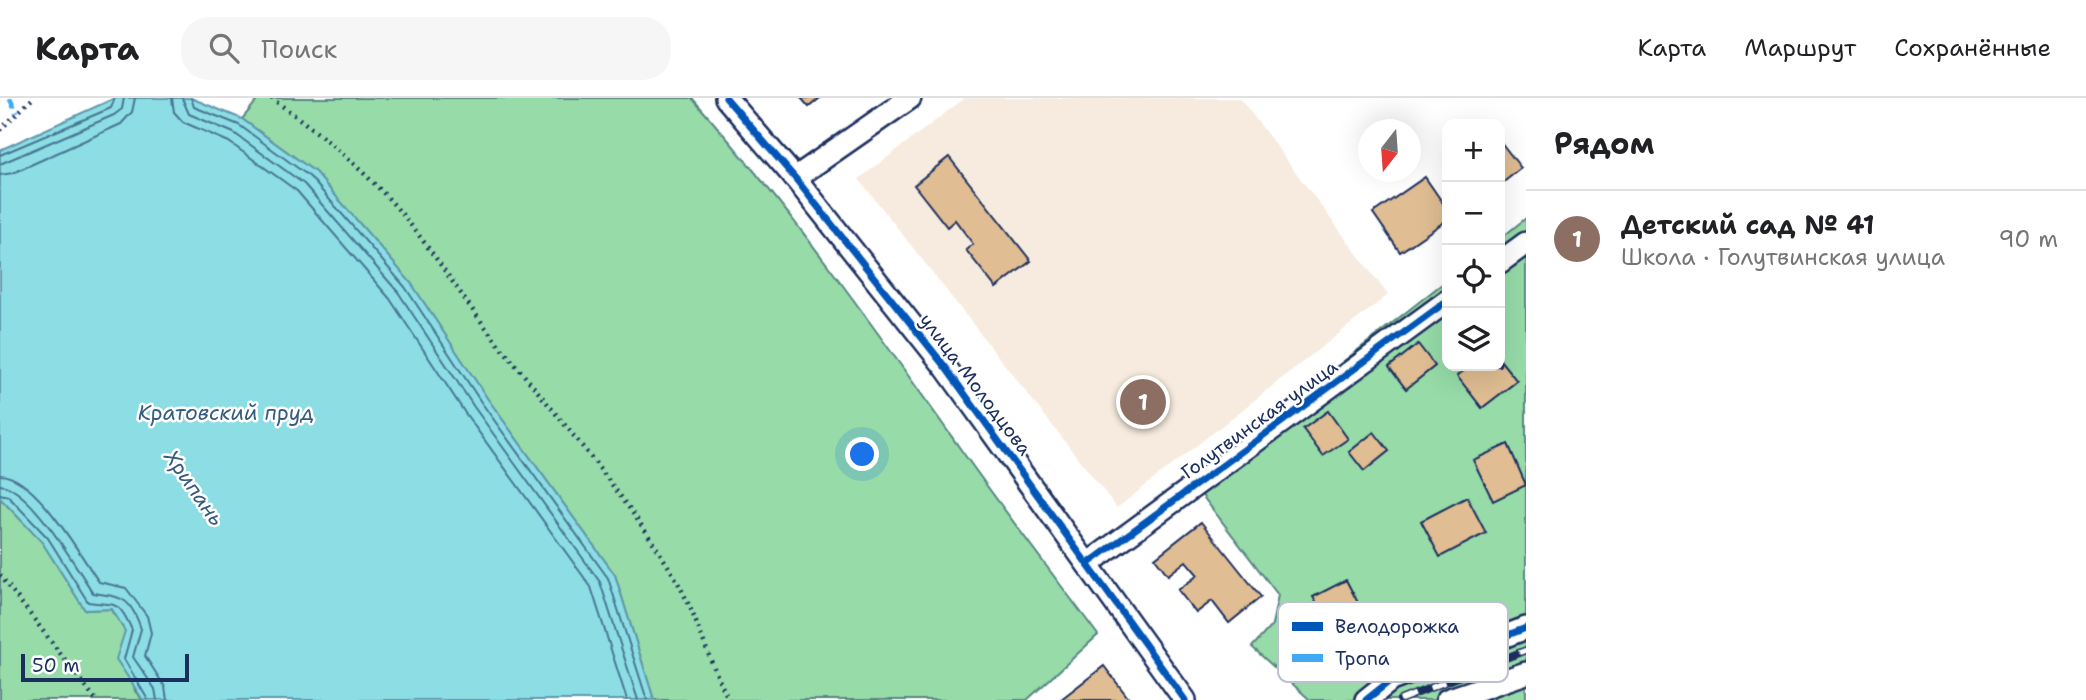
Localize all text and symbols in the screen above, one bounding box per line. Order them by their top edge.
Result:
search box [181,17,671,80]
text: Карта [35,26,139,71]
icon: search [205,29,243,67]
text: Поиск [261,31,337,66]
text: Карта [1638,32,1706,64]
text: Маршрут [1744,32,1856,64]
text: Сохранённые [1894,32,2051,64]
north arrow [1358,119,1421,182]
map controls [1442,119,1505,371]
button: + [1442,119,1505,182]
text: Рядом [1554,123,1654,164]
button: − [1442,182,1505,245]
text: Детский сад № 41 [1621,207,1875,242]
text: 1 [1572,224,1582,254]
text: 90 m [1998,224,2058,254]
text: Школа · Голутвинская улица [1621,242,1945,272]
button: locate [1442,245,1505,308]
street label: улица Молодцова [914,308,1037,461]
button: layers [1442,308,1505,371]
street label: Голутвинская улица [1176,354,1343,485]
pin: 1 [1120,376,1166,428]
water label: Кратовский пруд [138,399,314,427]
your location [845,437,879,471]
water label: Хрипань [157,444,230,532]
legend [1278,602,1508,682]
text: Велодорожка [1335,614,1459,639]
text: Тропа [1335,646,1390,671]
scale bar [21,651,189,683]
text: 50 m [32,653,80,678]

